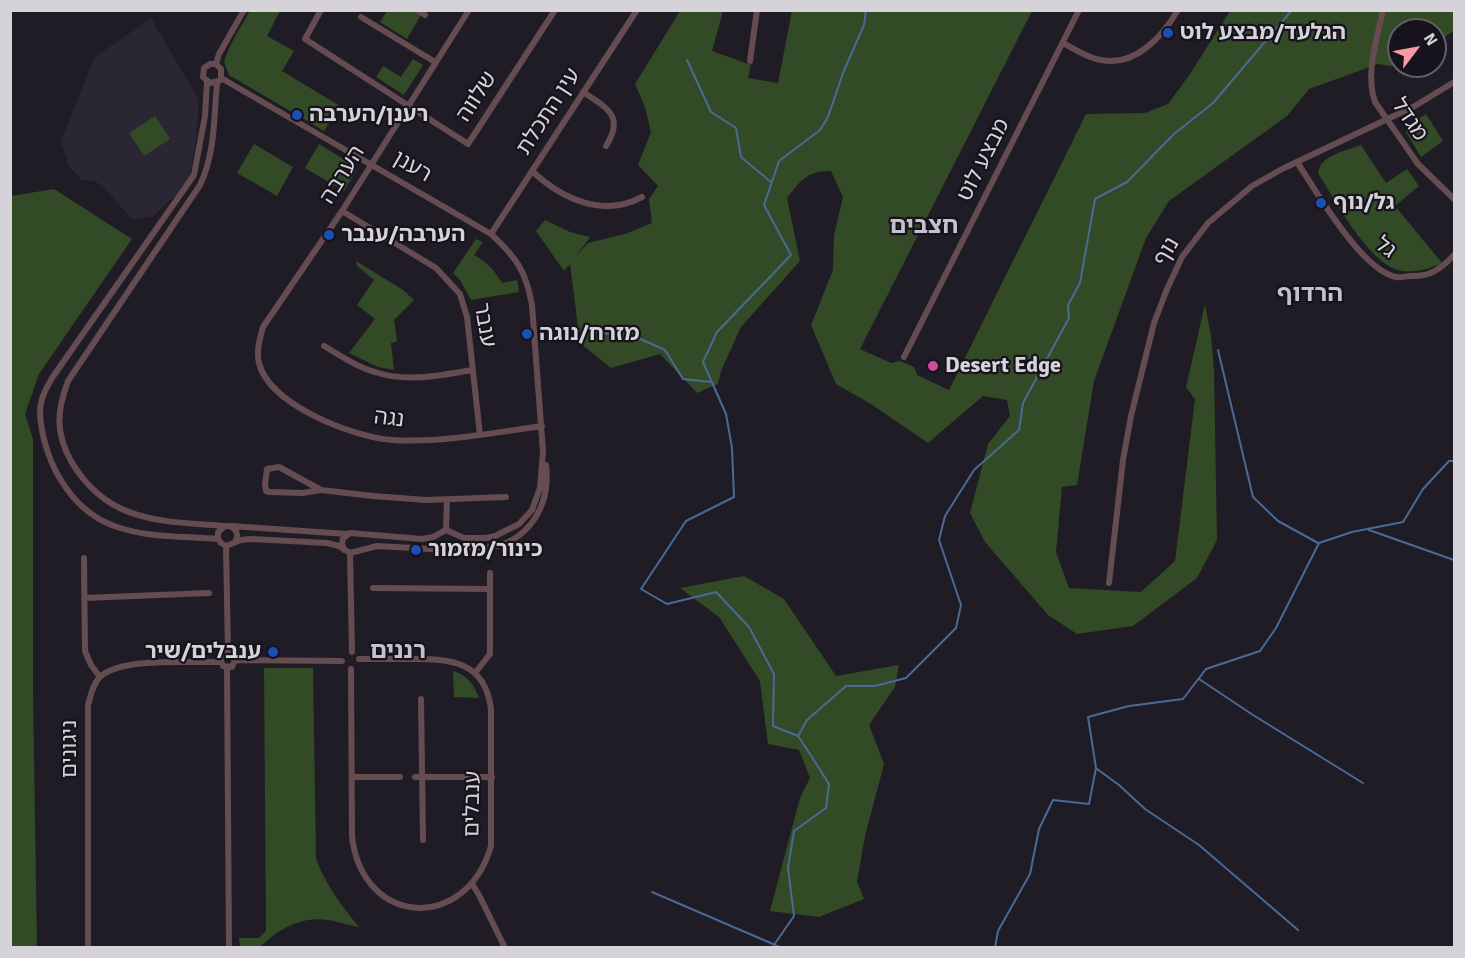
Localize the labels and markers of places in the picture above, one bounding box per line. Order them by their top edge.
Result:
place label: הגלעד/מבצע לוט [1180,20,1346,46]
marker: הגלעד/מבצע לוט [1161,26,1175,40]
place label: רענן/הערבה [309,102,428,128]
marker: רענן/הערבה [290,108,304,122]
place label: גל/נוף [1333,190,1395,216]
marker: גל/נוף [1314,196,1328,210]
place label: הערבה/ענבר [341,222,465,248]
marker: הערבה/ענבר [322,228,336,242]
place label: מזרח/נוגה [539,321,639,347]
marker: מזרח/נוגה [520,327,534,341]
place label: Desert Edge [945,353,1061,379]
marker: Desert Edge [926,359,940,373]
place label: כינור/מזמור [428,537,543,563]
marker: כינור/מזמור [409,543,423,557]
place label: ענבלים/שיר [145,639,261,665]
marker: ענבלים/שיר [266,645,280,659]

